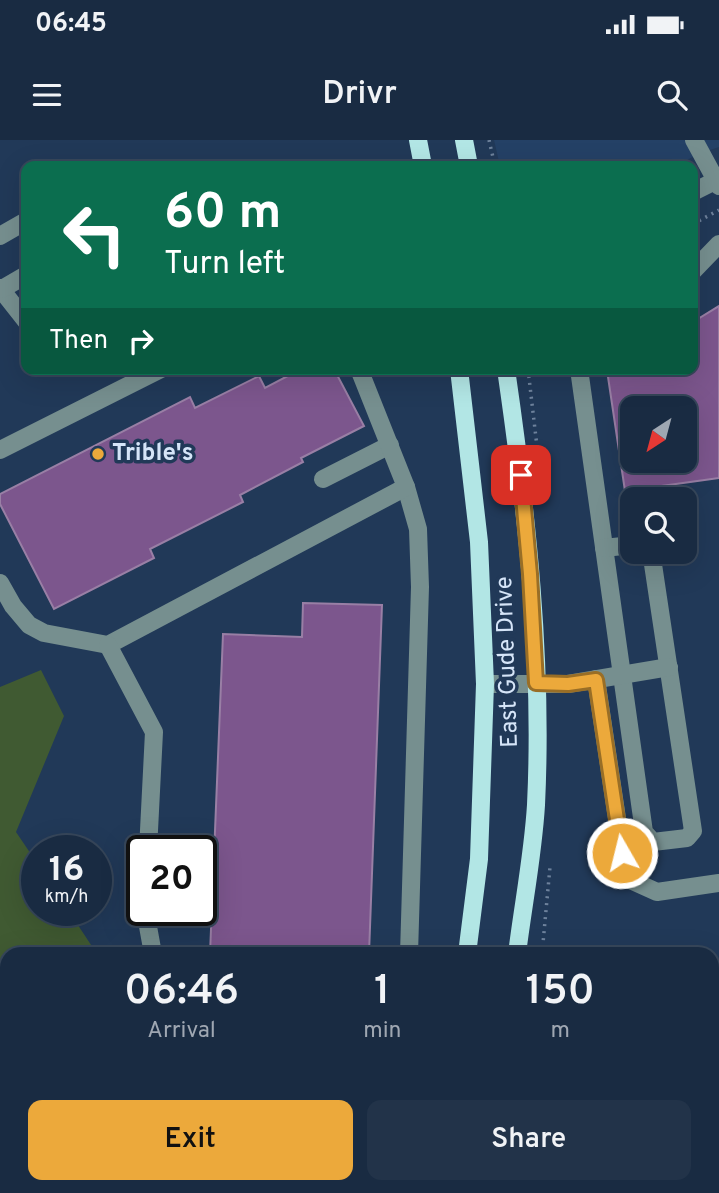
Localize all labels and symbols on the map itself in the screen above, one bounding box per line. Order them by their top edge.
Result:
north arrow [620,396,696,472]
place label: Trible's [112,439,193,469]
pin [491,445,551,505]
marker: Trible's [90,446,106,462]
street label: East Gude Drive [490,576,526,748]
position arrow [585,816,659,890]
speed limit sign: 20 [126,835,217,926]

